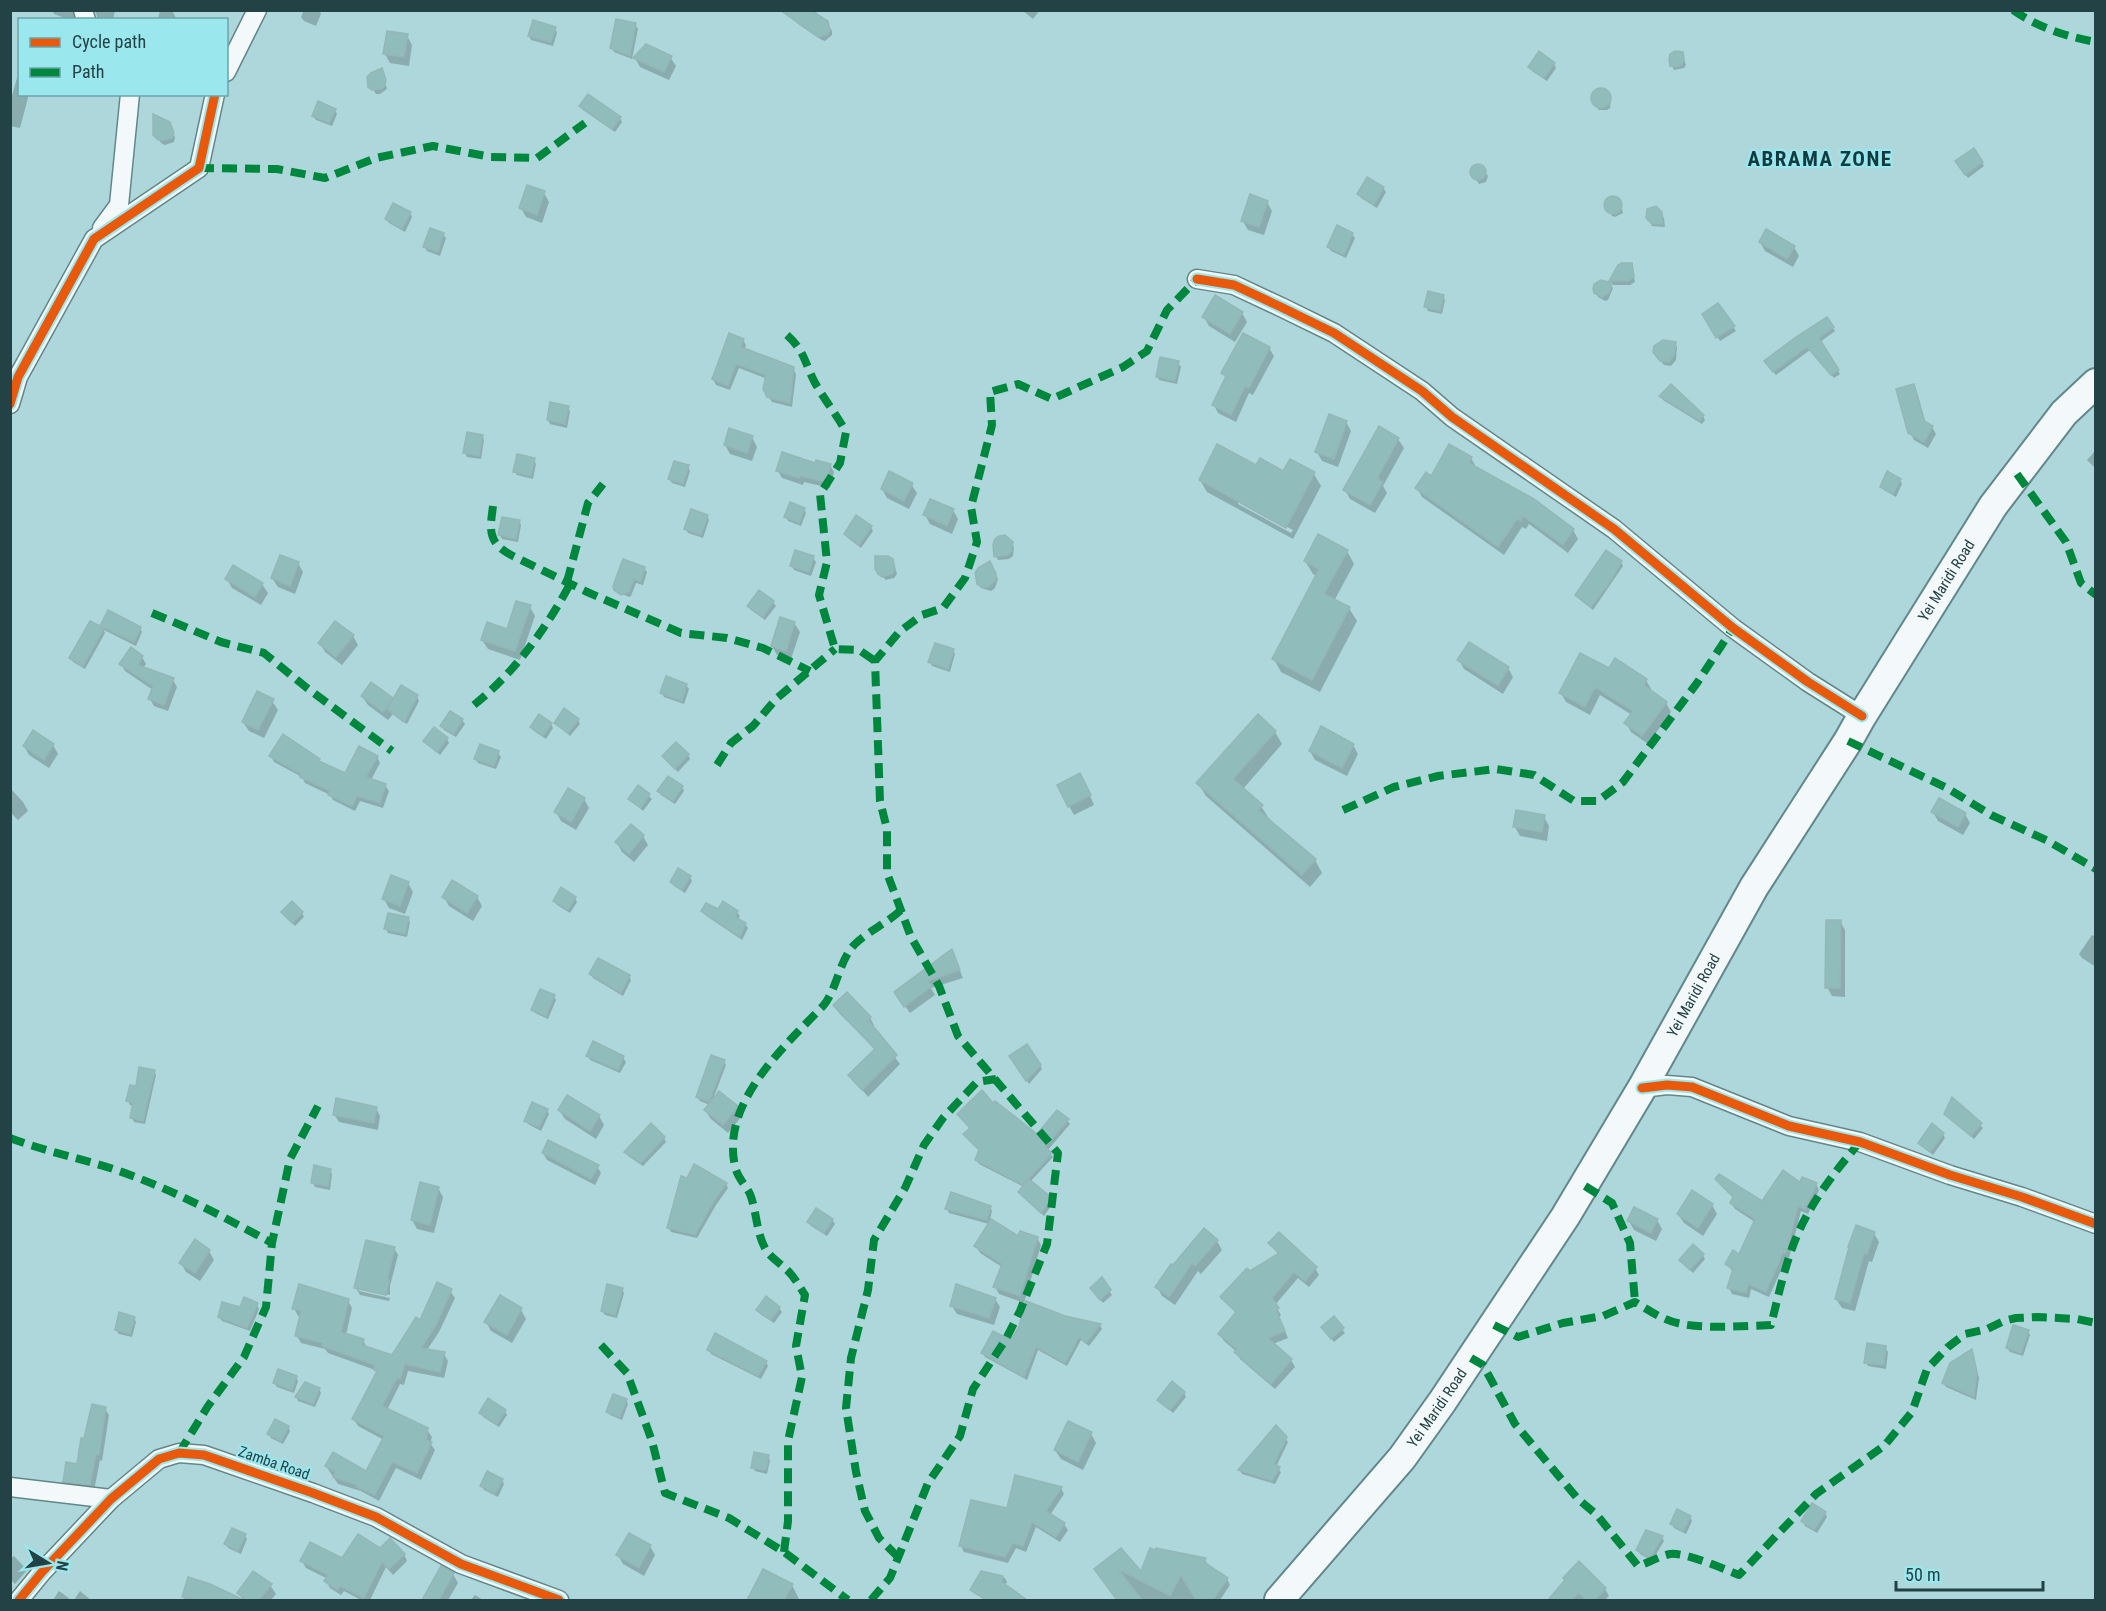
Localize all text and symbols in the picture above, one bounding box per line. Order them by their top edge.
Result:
legend [18,18,228,96]
text: Cycle path [72,31,146,52]
text: Path [72,61,105,82]
district label: ABRAMA ZONE [1747,147,1893,171]
street label: Yei Maridi Road [1914,537,1979,625]
street label: Yei Maridi Road [1663,951,1724,1040]
street label: Yei Maridi Road [1403,1365,1471,1451]
street label: Zamba Road [236,1442,312,1484]
north arrow [18,1533,78,1593]
scale bar [1896,1554,2043,1592]
text: N [52,1559,72,1572]
text: 50 m [1905,1564,1940,1585]

